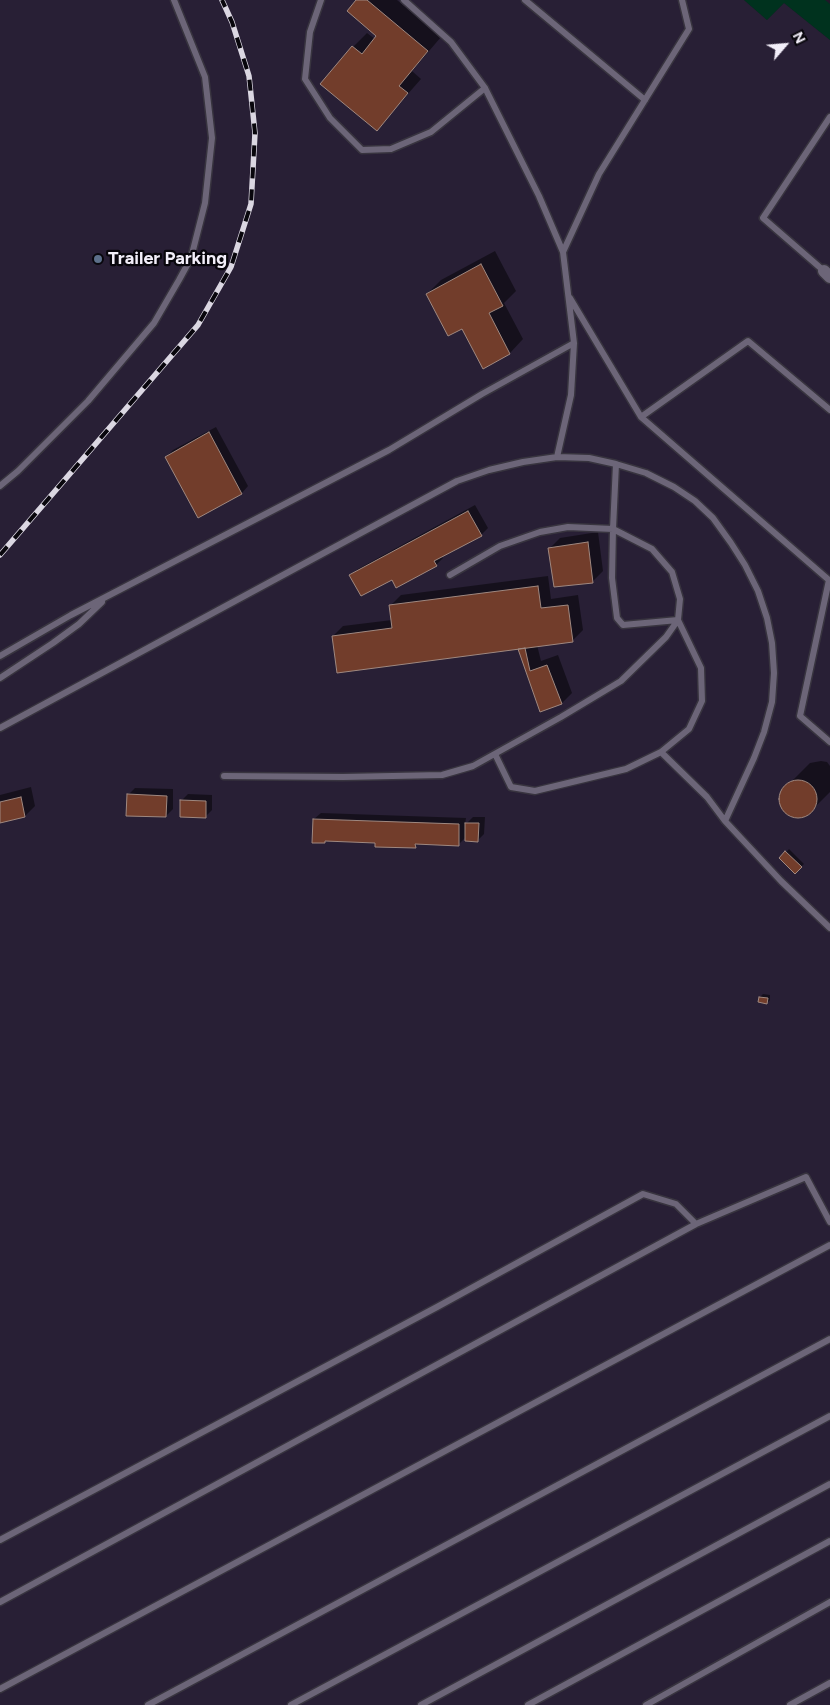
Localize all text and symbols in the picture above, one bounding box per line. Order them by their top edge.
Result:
north arrow [760,20,810,70]
text: N [789,29,809,47]
place label: Trailer Parking [108,248,227,270]
marker: Trailer Parking [92,253,104,265]

